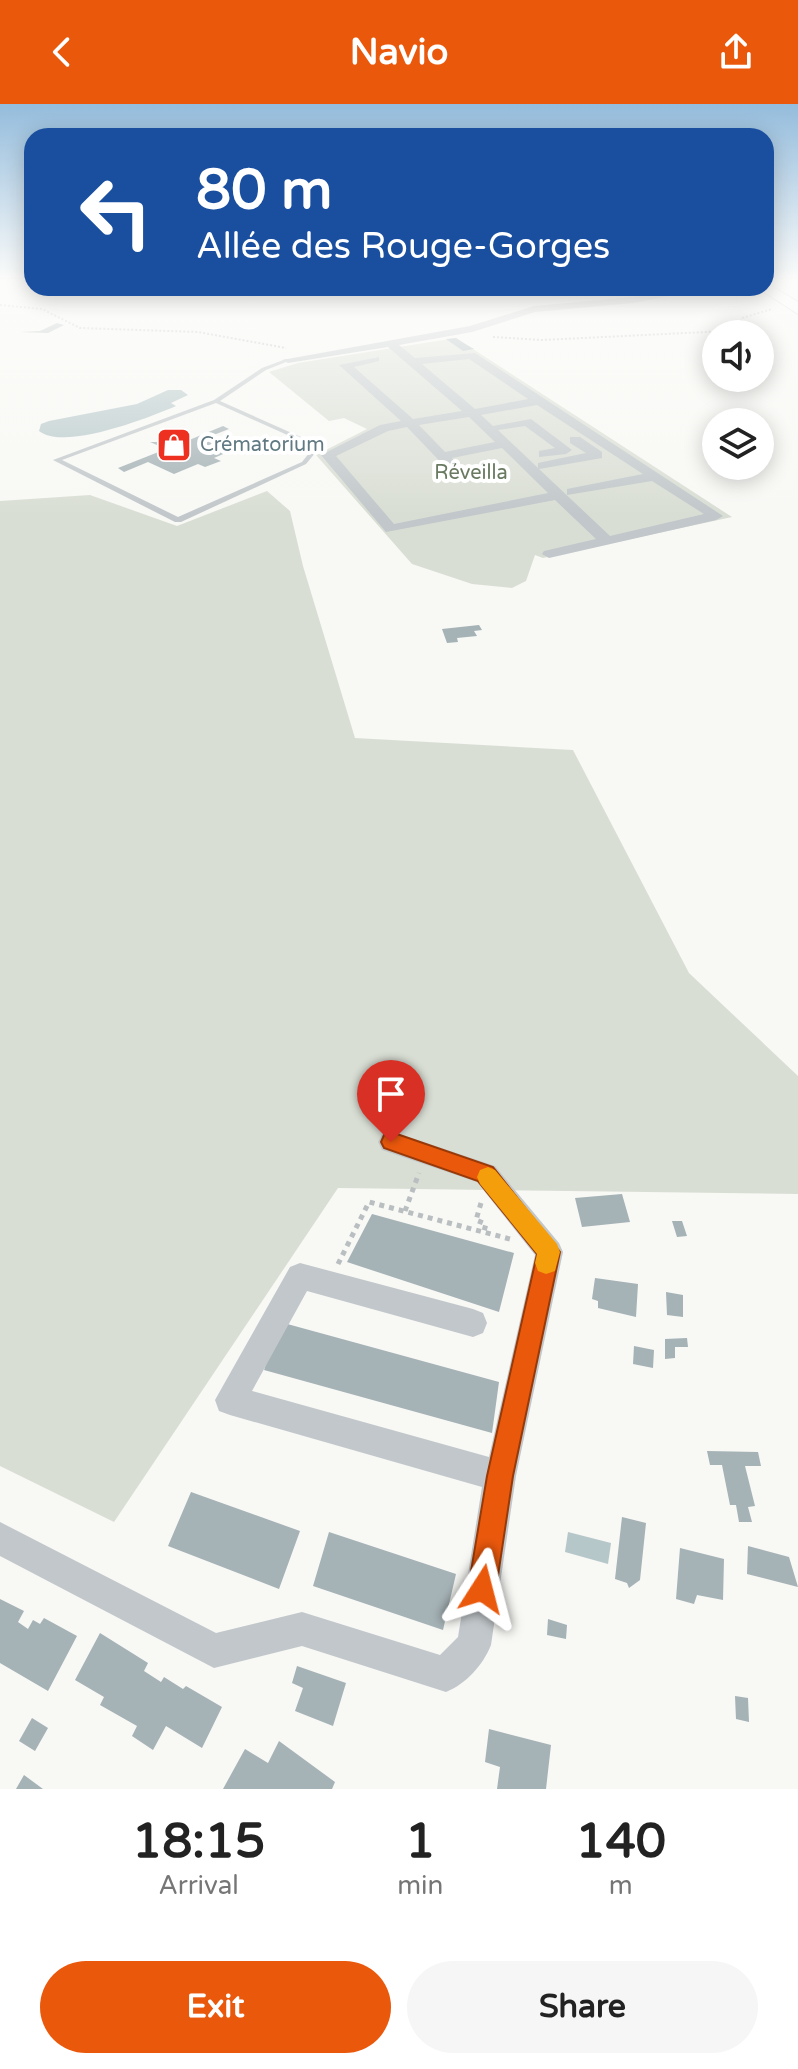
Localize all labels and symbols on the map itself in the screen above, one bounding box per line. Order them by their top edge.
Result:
shop icon: Crématorium [155,426,193,464]
place label: Crématorium [200,433,325,457]
park label: Réveilla [434,461,508,485]
pin [357,1060,425,1142]
position arrow [440,1547,524,1631]

